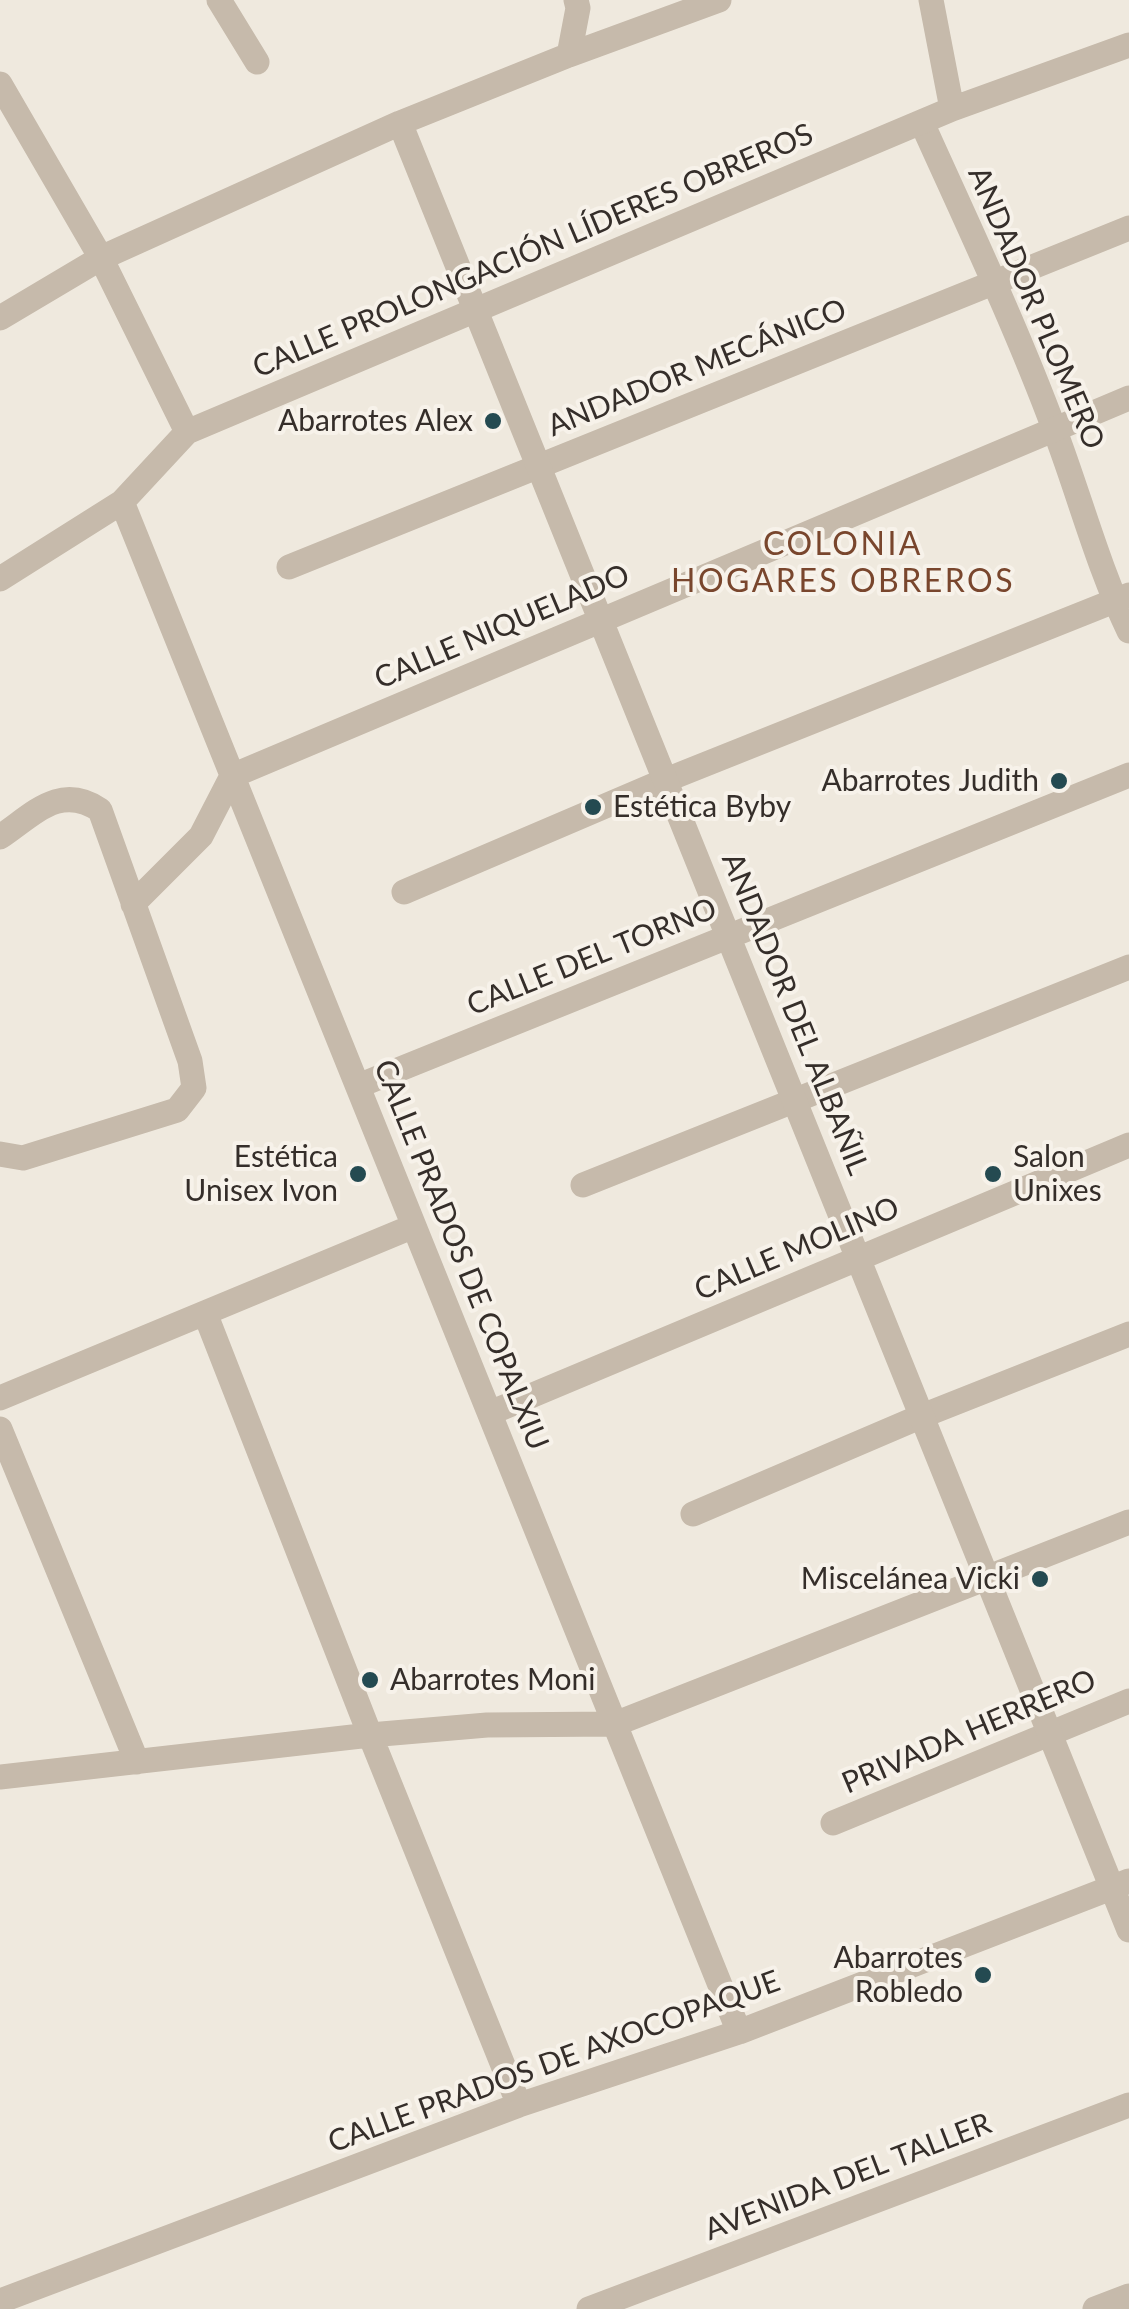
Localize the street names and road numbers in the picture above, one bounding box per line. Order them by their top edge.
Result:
street label: CALLE PROLONGACIÓN LÍDERES OBREROS [247,116,819,386]
street label: ANDADOR PLOMERO [960,161,1112,455]
street label: ANDADOR MECÁNICO [542,292,852,444]
street label: CALLE NIQUELADO [369,557,635,697]
street label: ANDADOR DEL ALBAÑIL [714,848,876,1180]
street label: CALLE DEL TORNO [462,891,722,1023]
street label: CALLE PRADOS DE COPALXIU [366,1055,556,1455]
street label: CALLE MOLINO [689,1190,905,1308]
street label: PRIVADA HERRERO [837,1662,1101,1802]
street label: CALLE PRADOS DE AXOCOPAQUE [323,1963,785,2161]
street label: AVENIDA DEL TALLER [700,2106,996,2248]

